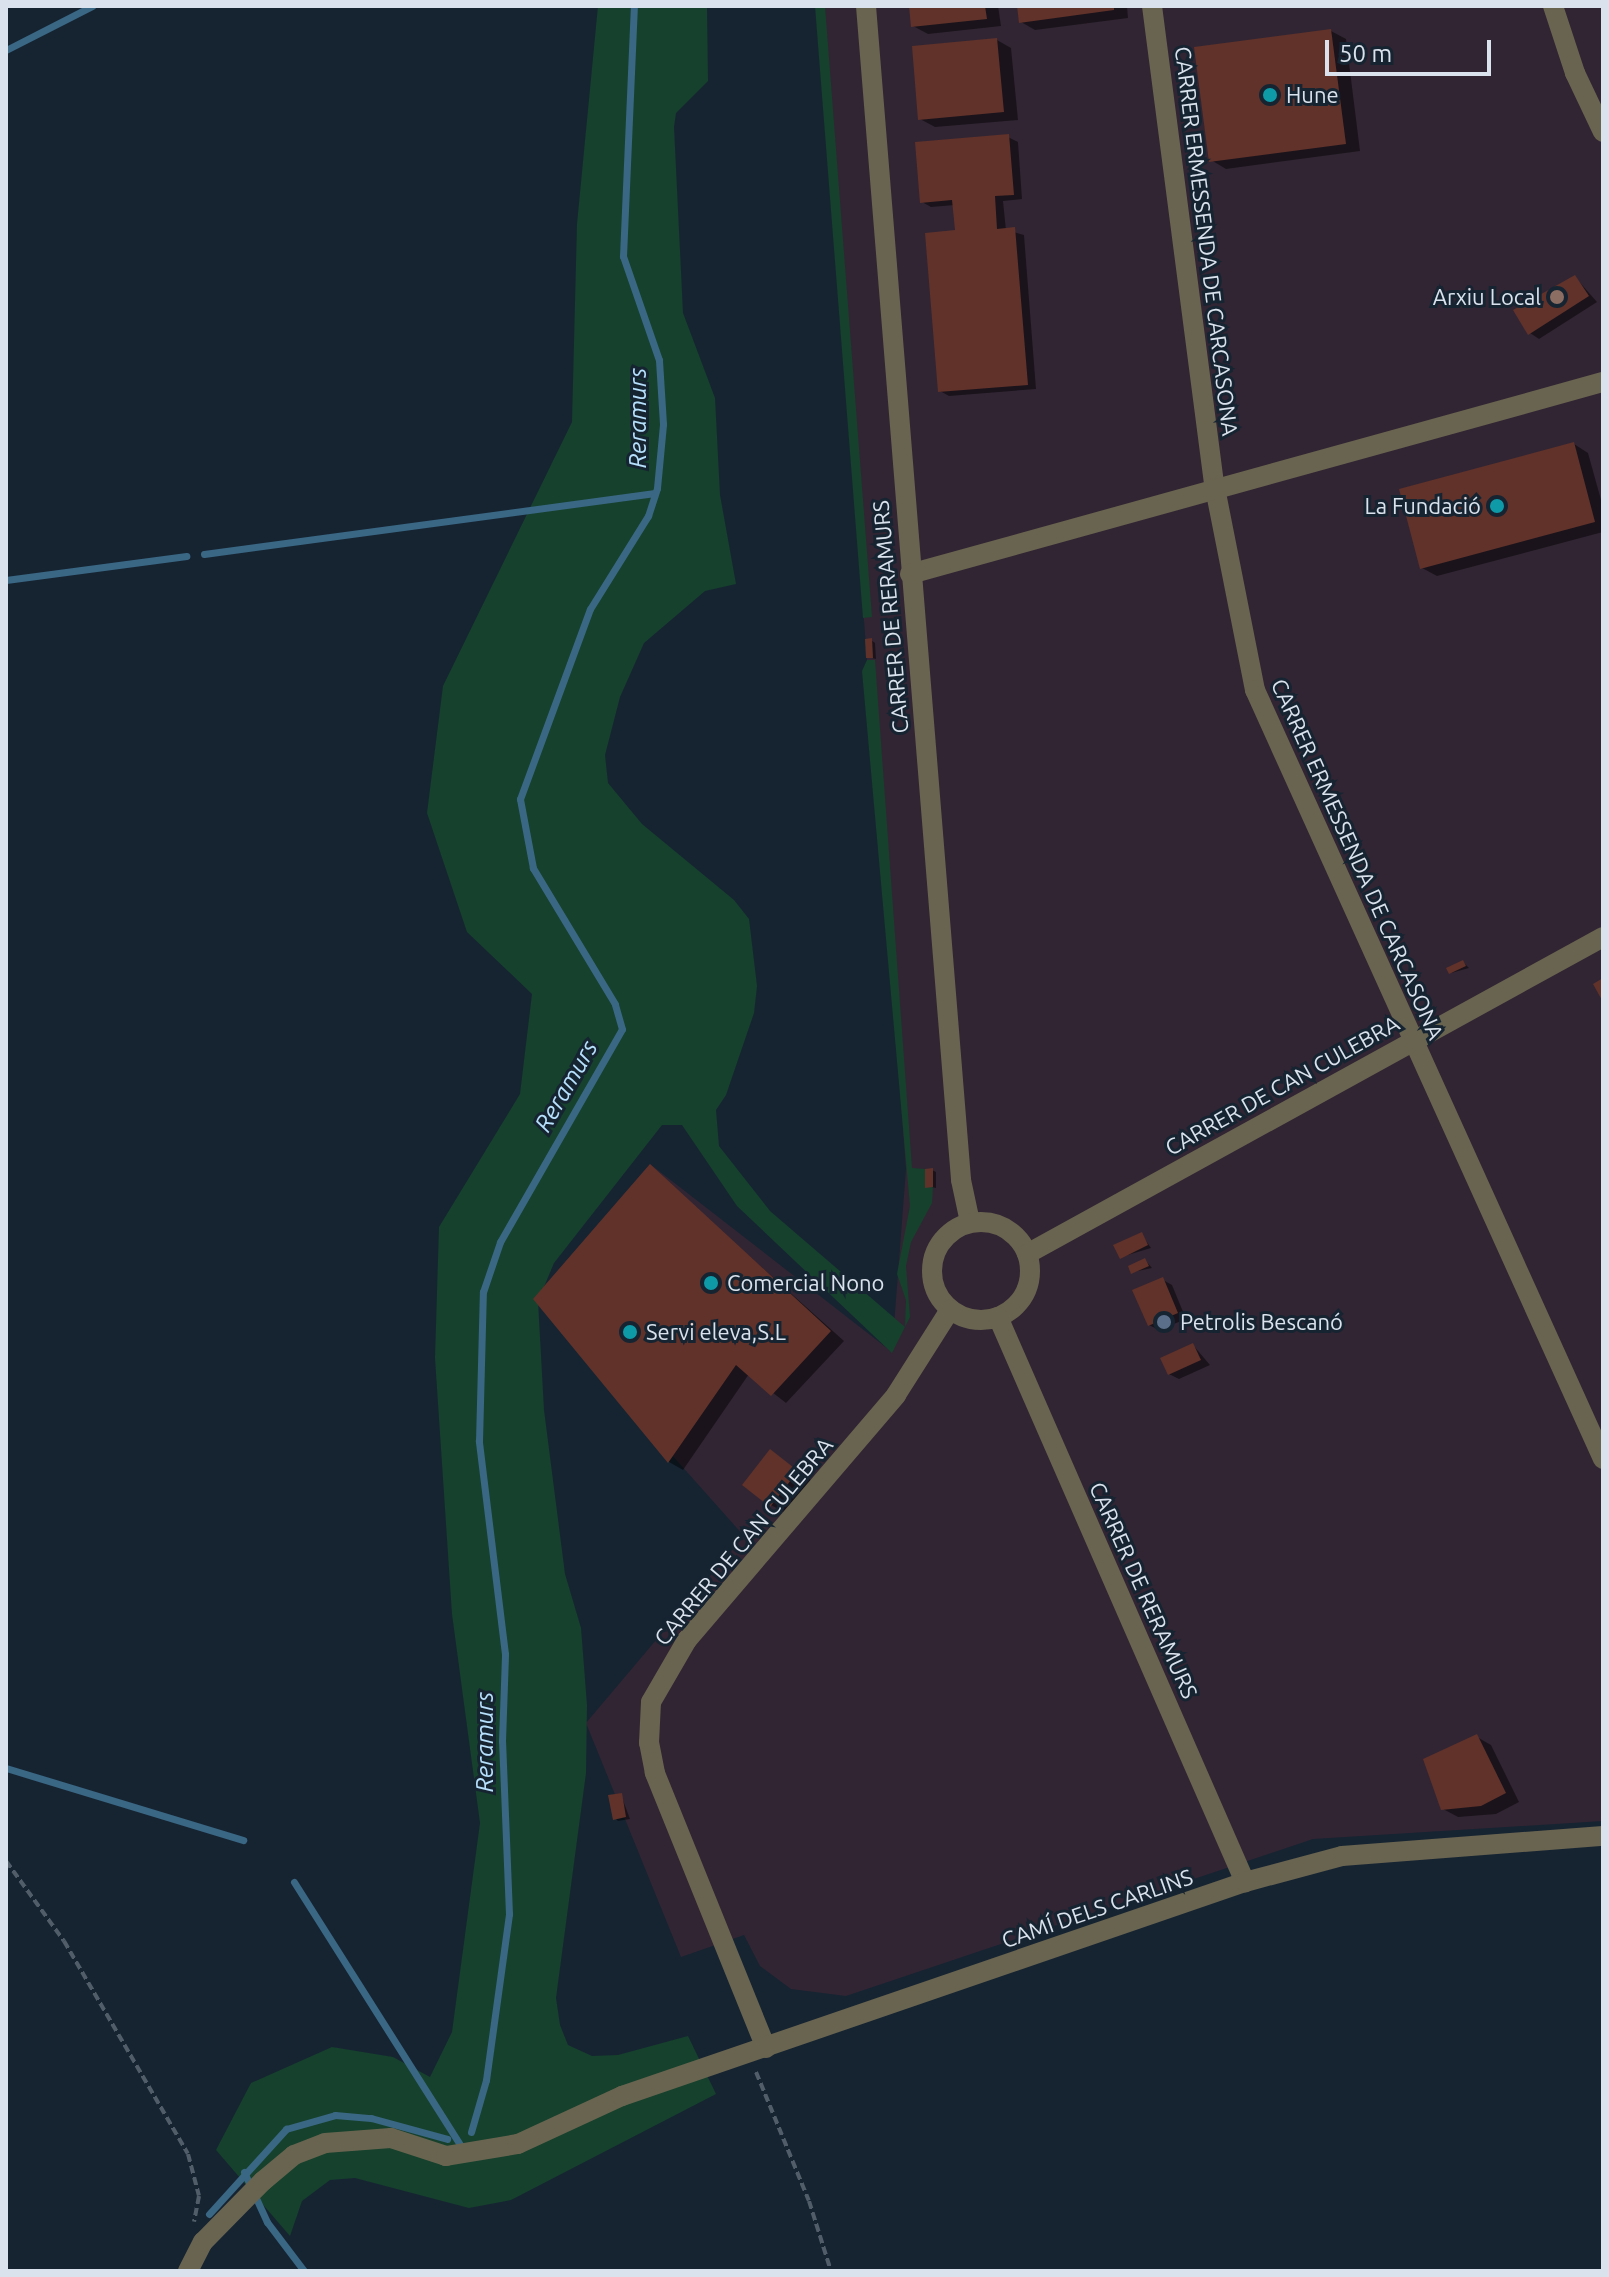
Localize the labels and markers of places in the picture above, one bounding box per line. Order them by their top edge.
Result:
place label: Hune [1286,82,1339,108]
marker: Hune [1261,86,1279,104]
place label: Arxiu Local [1433,284,1541,310]
marker: Arxiu Local [1548,288,1566,306]
place label: La Fundació [1364,493,1481,519]
marker: La Fundació [1488,497,1506,515]
place label: Comercial Nono [727,1270,884,1296]
marker: Comercial Nono [702,1274,720,1292]
place label: Petrolis Bescanó [1180,1309,1343,1335]
marker: Petrolis Bescanó [1155,1313,1173,1331]
place label: Servi eleva,S.L [646,1319,786,1345]
marker: Servi eleva,S.L [621,1323,639,1341]

